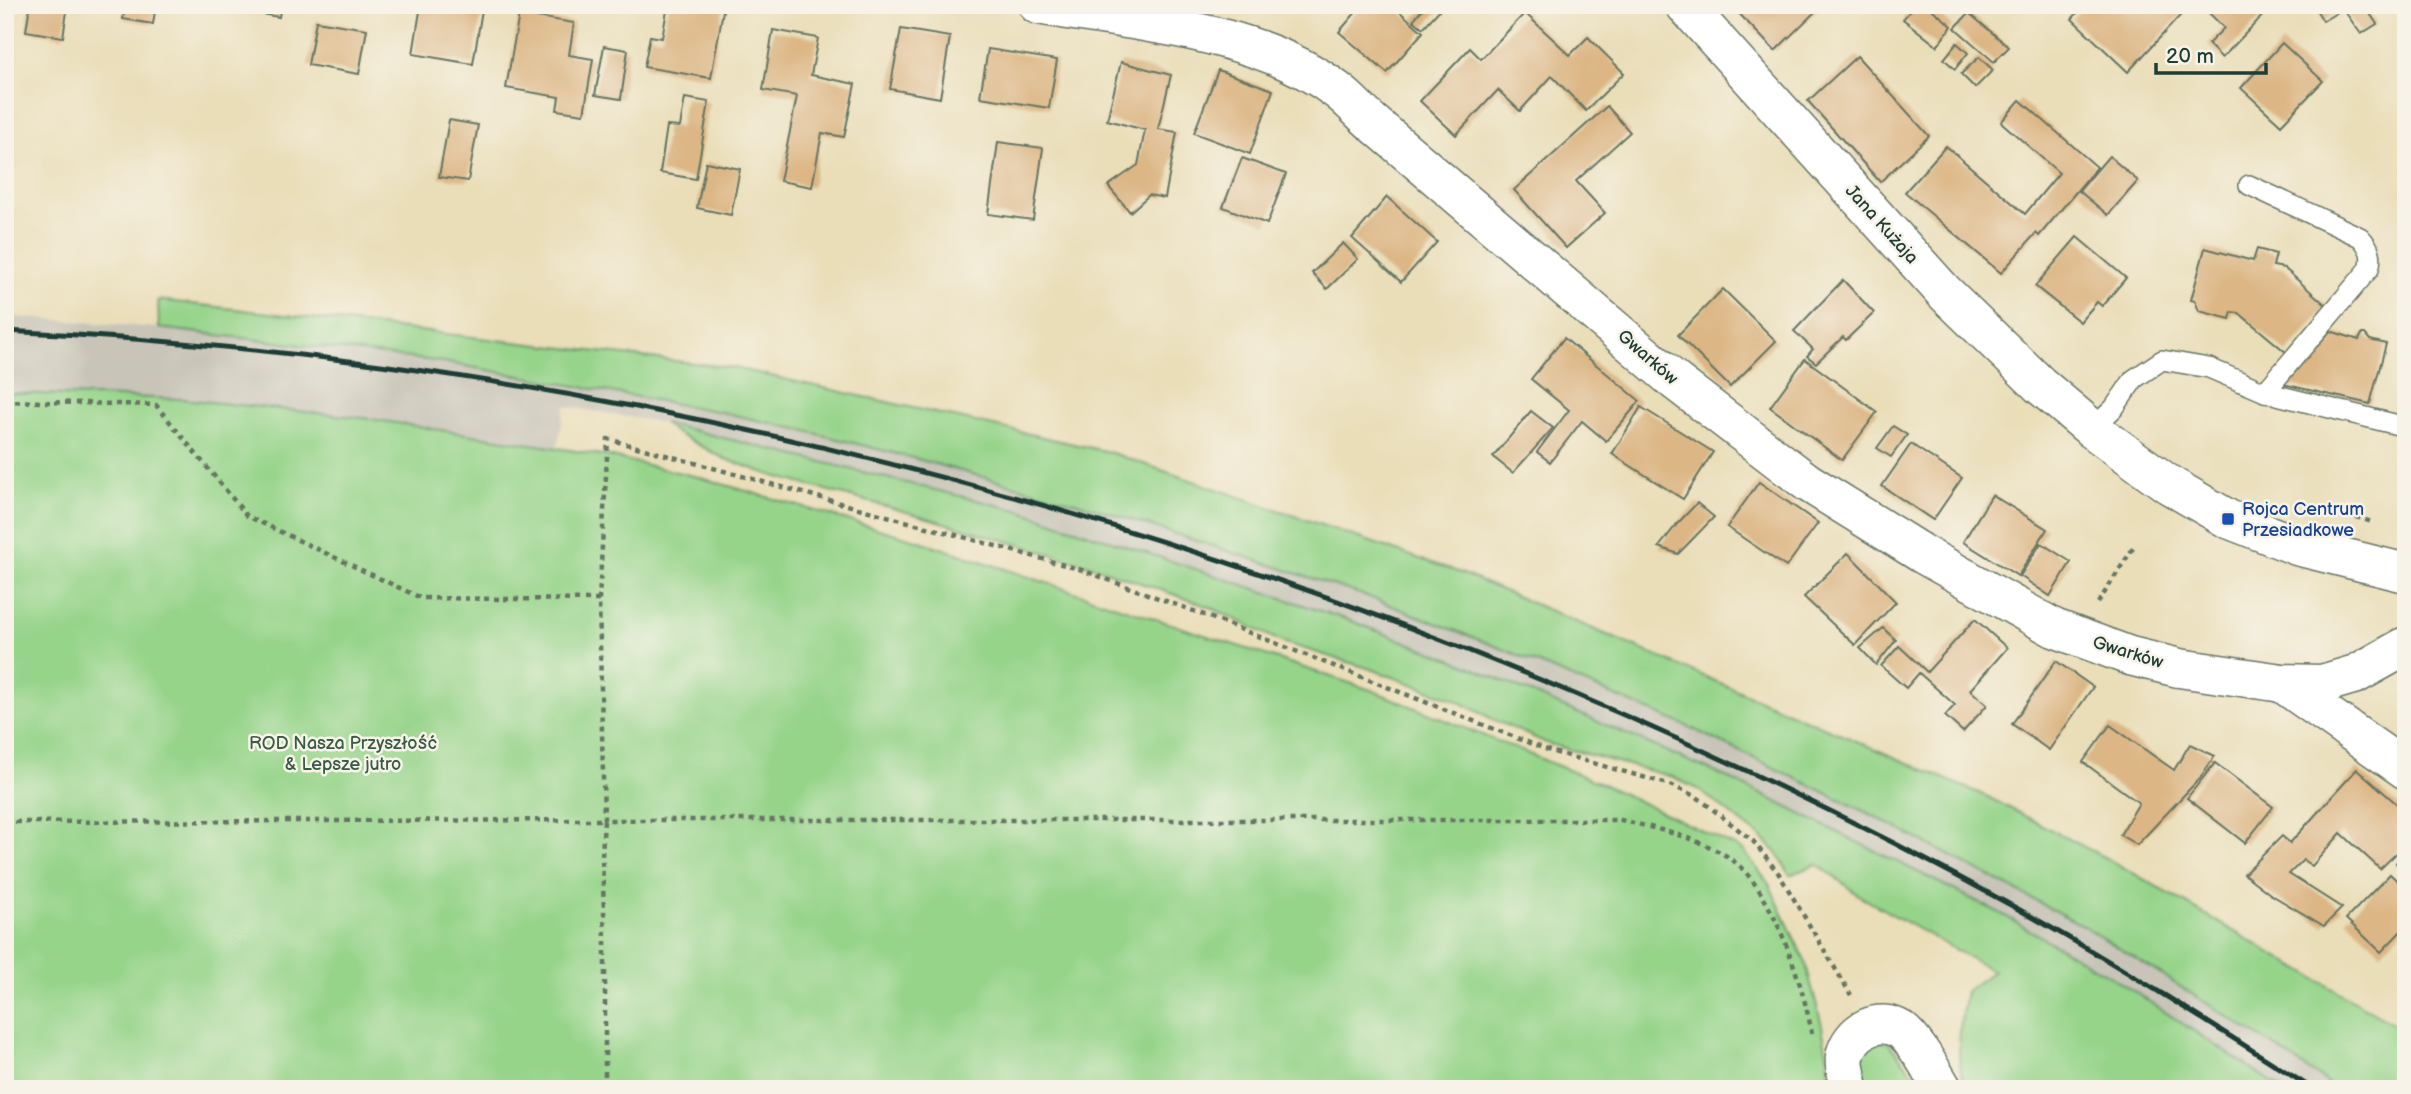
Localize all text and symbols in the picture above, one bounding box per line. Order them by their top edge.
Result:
scale bar [2156,32,2266,76]
text: 20 m [2166,44,2214,69]
street label: Jana Kużaja [1841,181,1922,268]
street label: Gwarków [1613,326,1682,389]
place label: Rojca Centrum Przesiadkowe [2242,499,2364,541]
marker: Rojca Centrum Przesiadkowe [2220,511,2236,527]
street label: Gwarków [2090,632,2166,673]
park label: ROD Nasza Przyszłość & Lepsze jutro [249,733,437,775]

